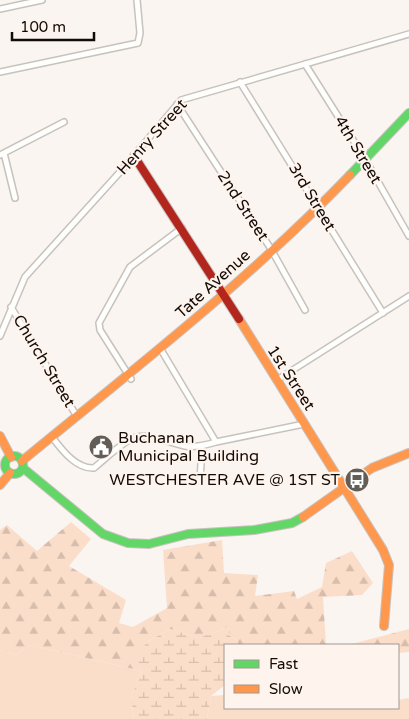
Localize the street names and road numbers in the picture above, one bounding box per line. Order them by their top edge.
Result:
street label: Henry Street [113,95,191,179]
street label: 4th Street [330,112,386,188]
street label: 3rd Street [284,159,340,235]
street label: 2nd Street [213,167,273,245]
street label: Tate Avenue [171,245,255,323]
street label: Church Street [8,311,80,411]
street label: 1st Street [263,342,319,414]

